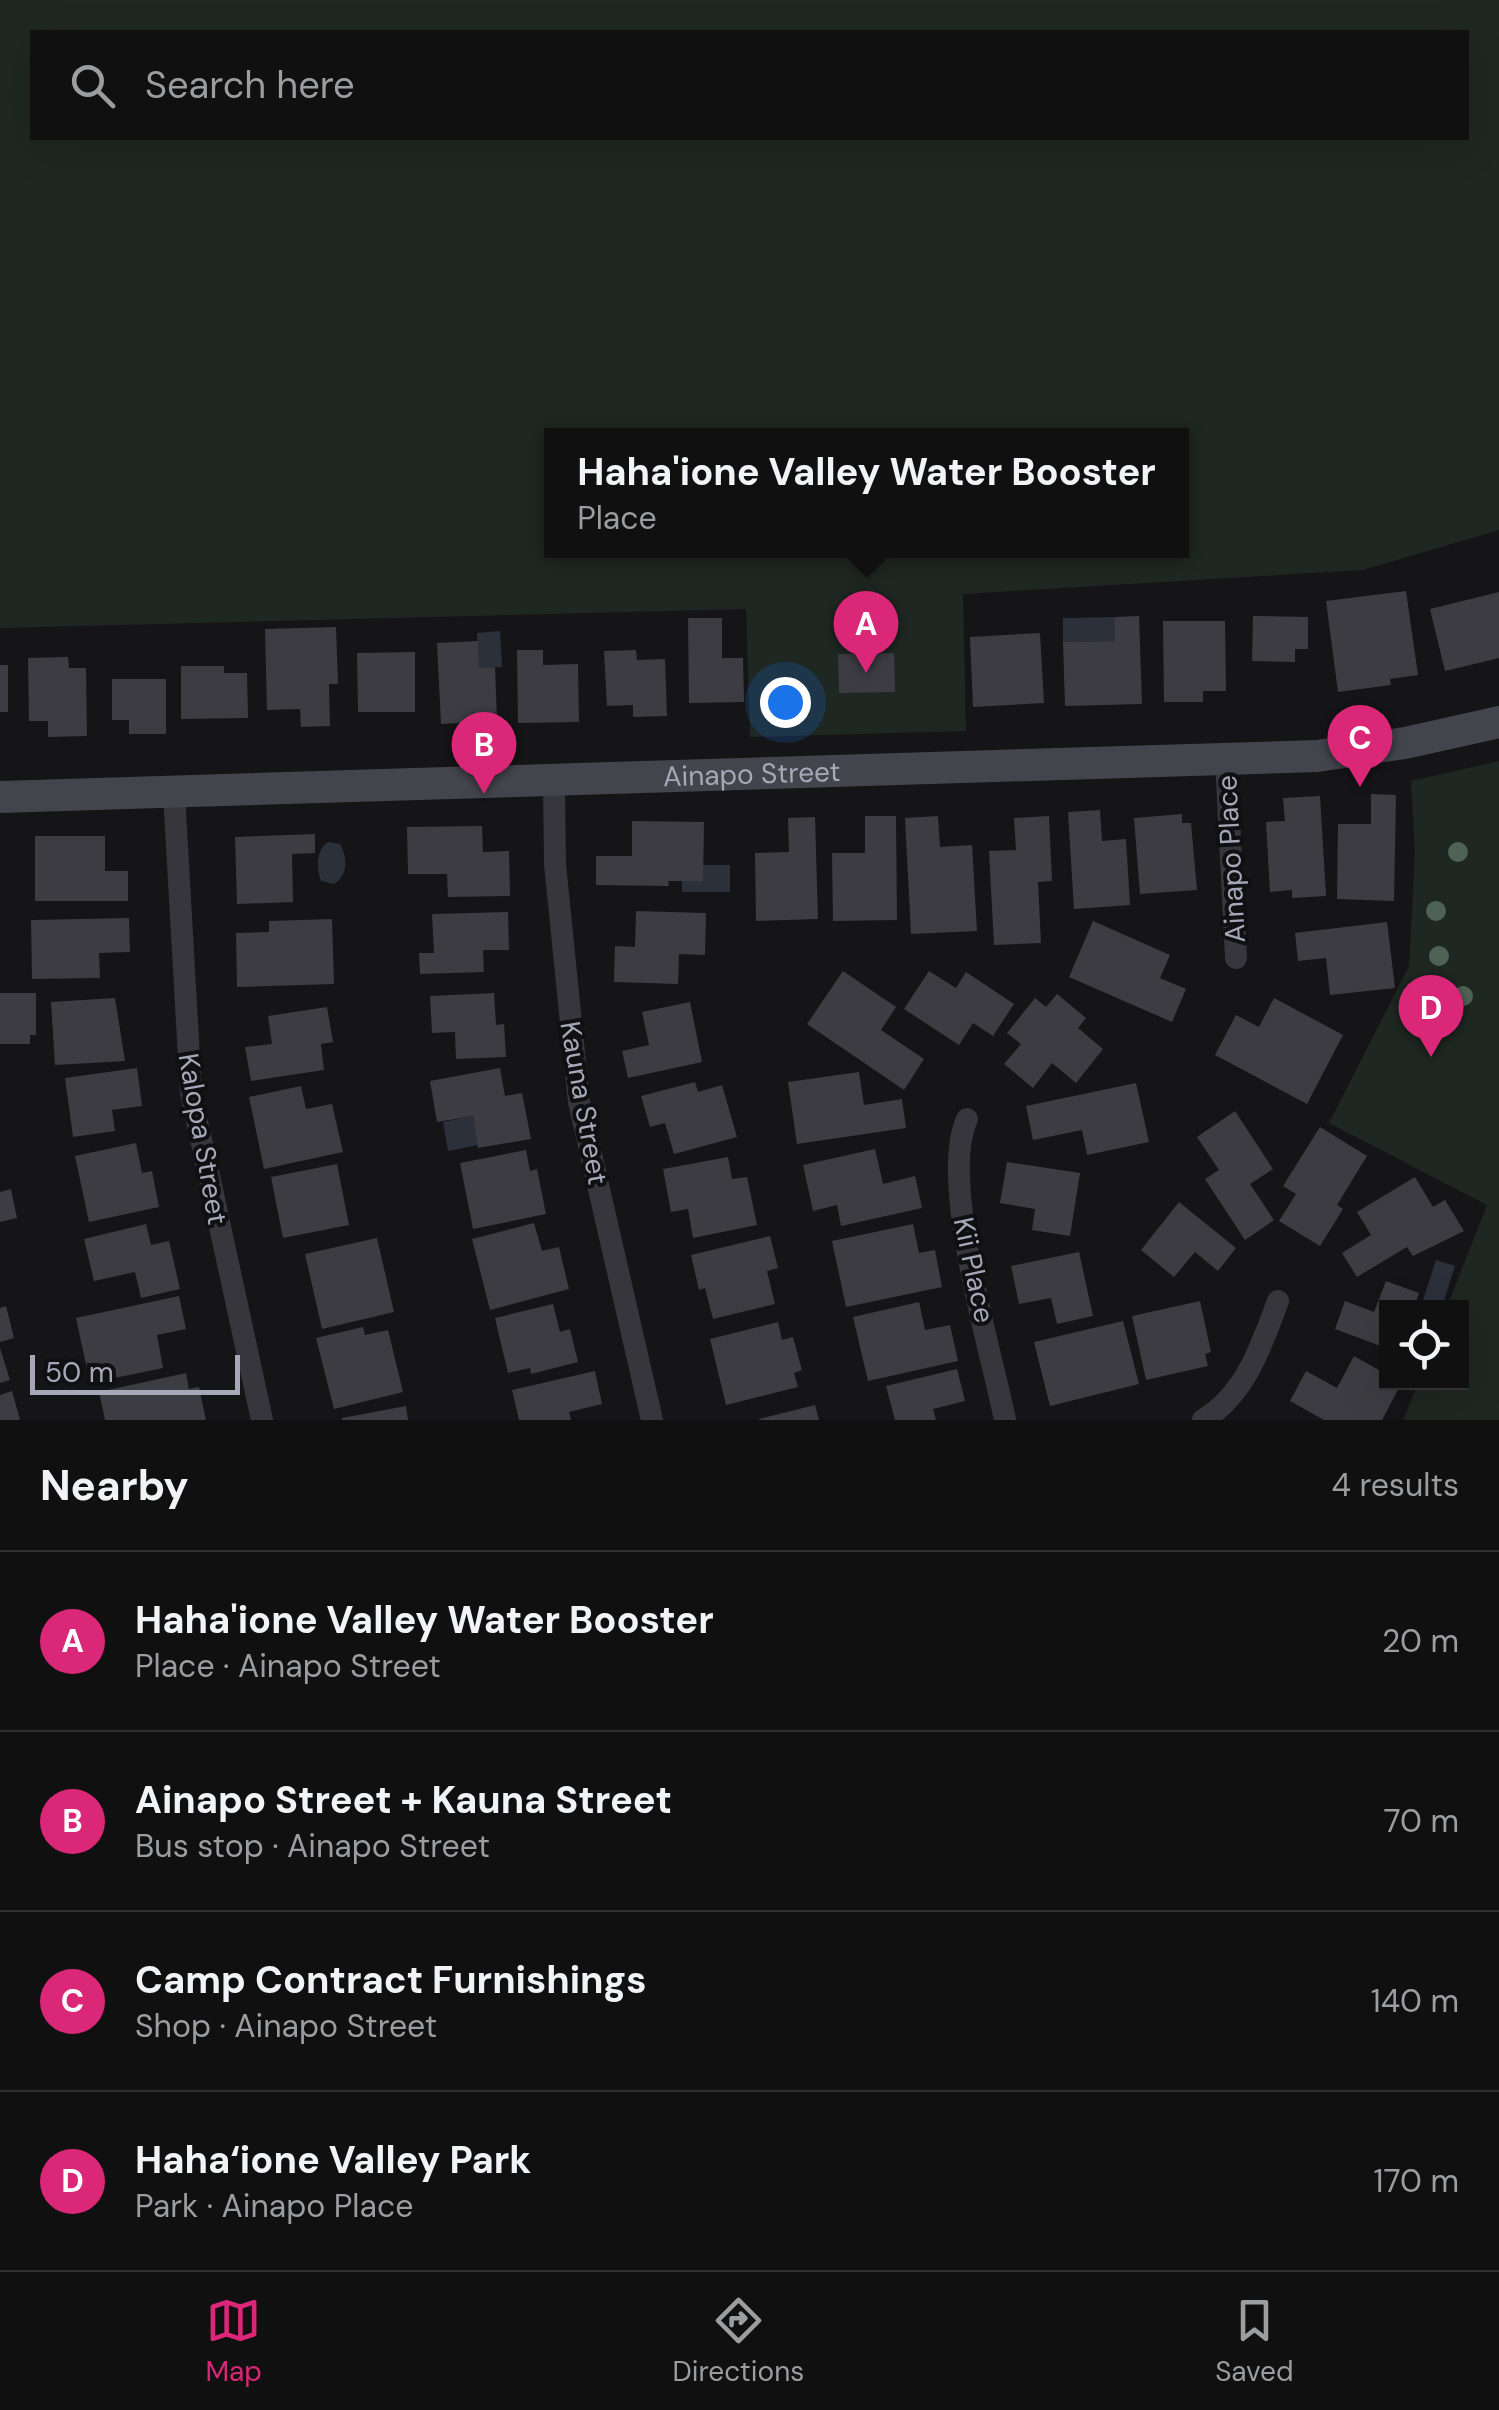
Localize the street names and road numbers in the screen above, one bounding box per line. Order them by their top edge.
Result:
street label: Ainapo Street [662,752,841,795]
street label: Ainapo Place [1208,774,1254,944]
street label: Kauna Street [551,1018,617,1188]
street label: Kalopa Street [170,1050,236,1228]
street label: Kii Place [945,1214,1003,1326]

